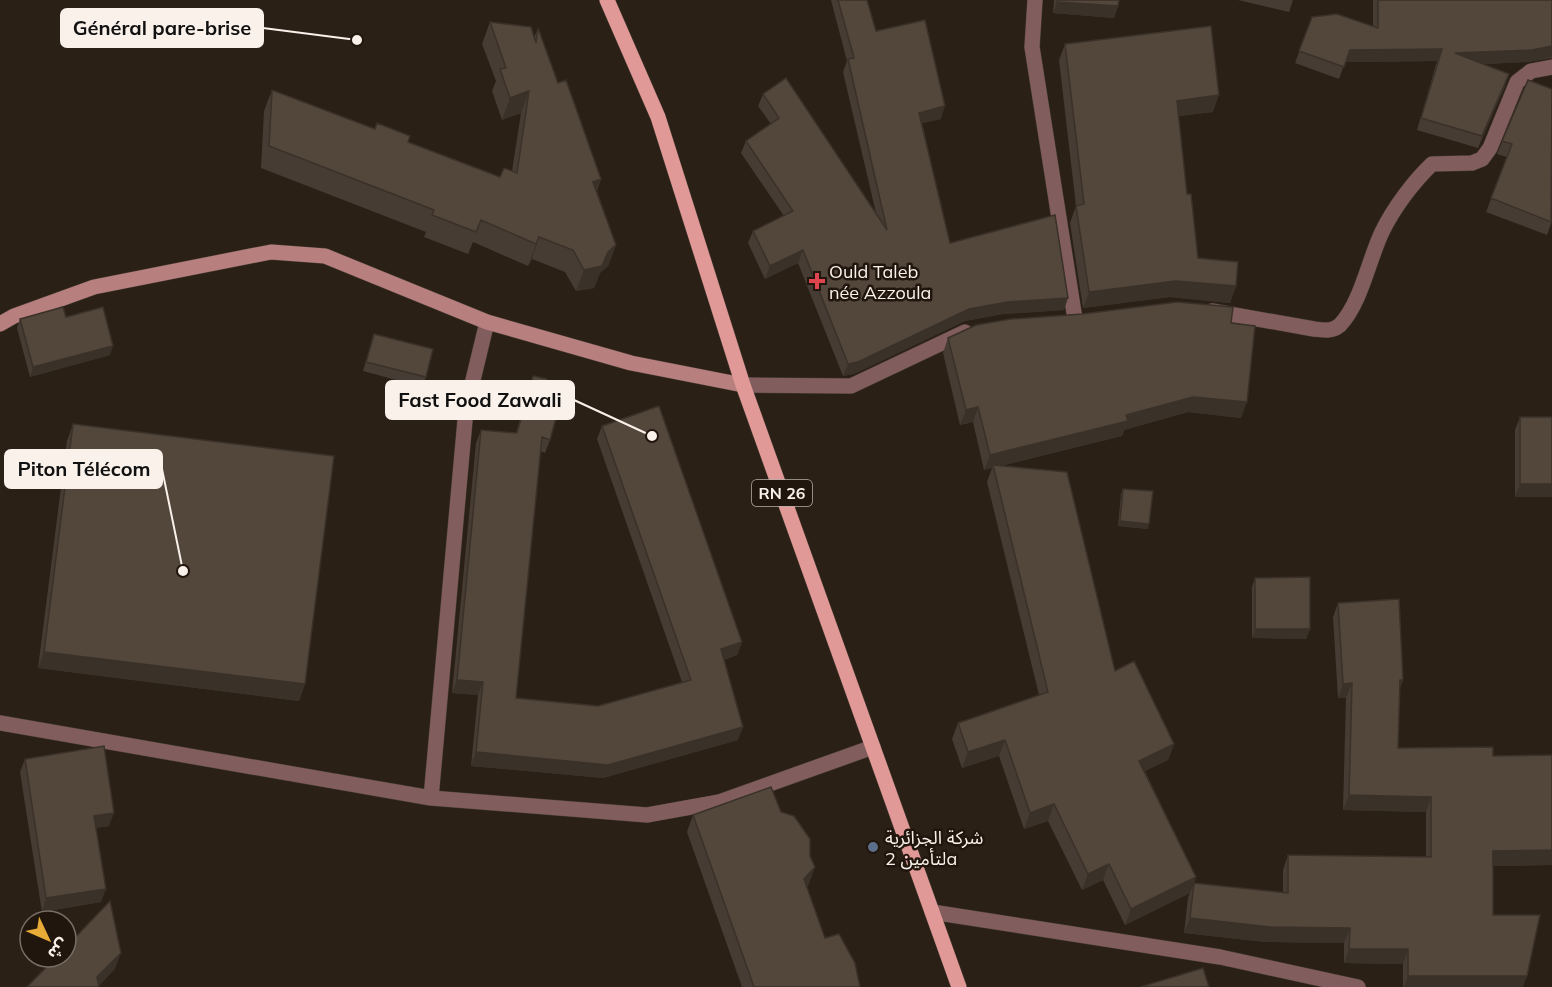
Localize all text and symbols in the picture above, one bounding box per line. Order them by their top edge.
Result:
callout: Général pare-brise [61,9,263,47]
text: Général pare-brise [73,15,251,40]
place label: Ould Taleb née Azzoula [829,260,931,304]
marker: Ould Taleb née Azzoula [810,274,824,288]
callout: Fast Food Zawali [386,381,574,419]
text: Fast Food Zawali [398,387,562,412]
callout: Piton Télécom [5,450,162,488]
text: Piton Télécom [17,456,151,481]
road number: RN 26 [752,480,812,506]
place label: شركة الجزائرية لتأمين 2a [885,826,983,870]
marker: شركة الجزائرية لتأمين 2a [866,840,880,854]
north arrow [18,909,78,969]
text: ش [44,935,74,964]

